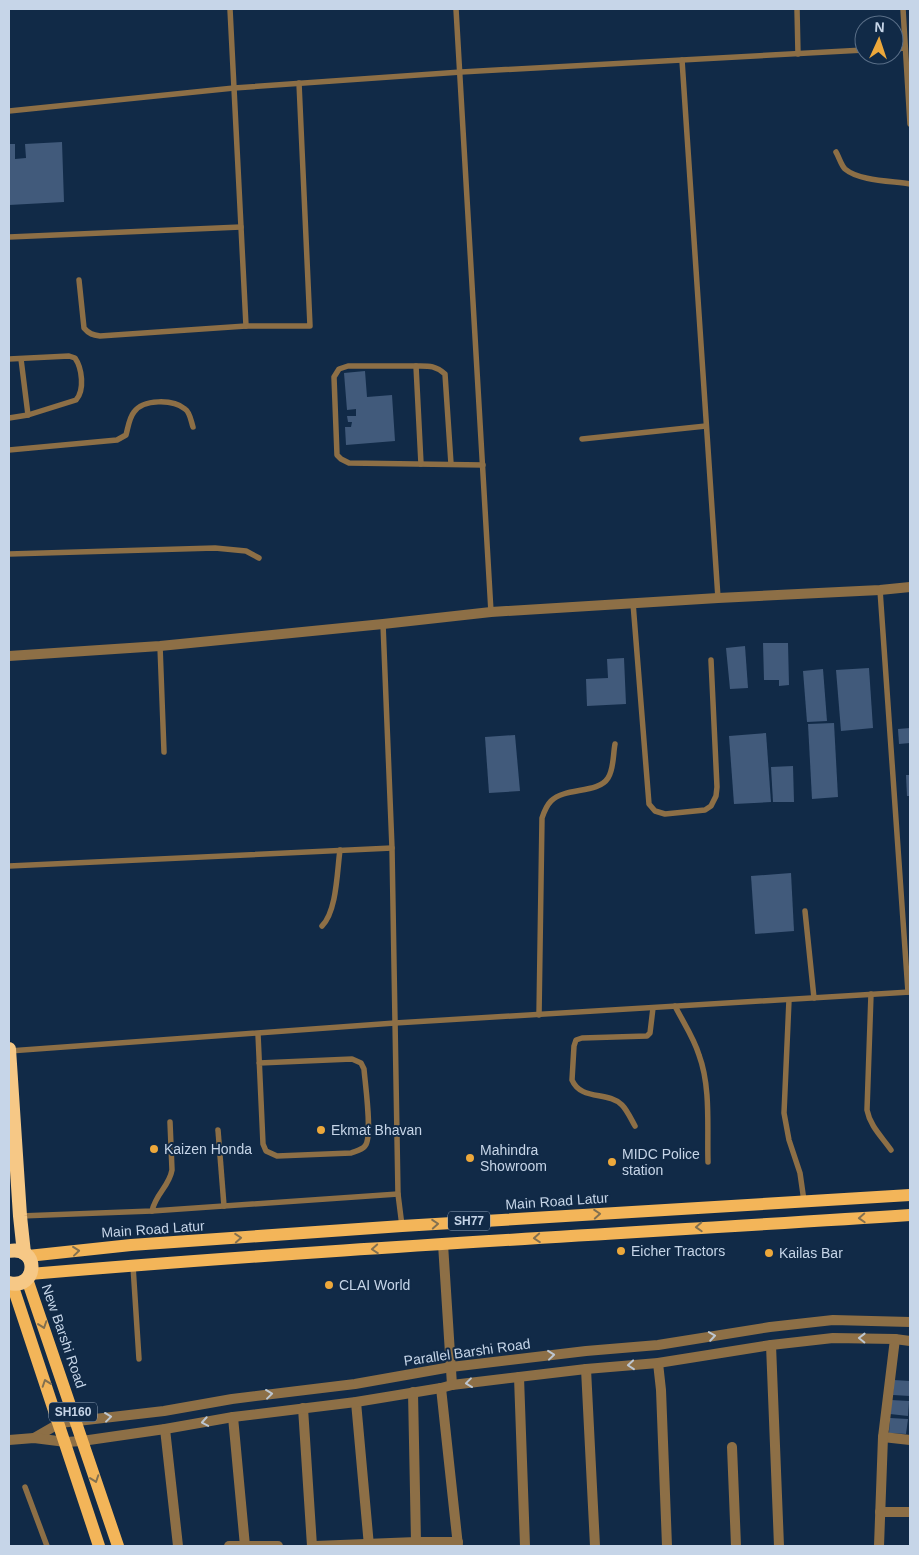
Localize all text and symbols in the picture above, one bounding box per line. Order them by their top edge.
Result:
north arrow [854,15,904,65]
text: N [874,19,885,35]
place label: Ekmat Bhavan [331,1122,422,1138]
marker: Ekmat Bhavan [315,1124,327,1136]
place label: Kaizen Honda [164,1141,252,1157]
place label: Mahindra Showroom [480,1142,547,1174]
marker: Kaizen Honda [148,1143,160,1155]
place label: MIDC Police station [622,1146,700,1178]
marker: Mahindra Showroom [464,1152,476,1164]
marker: MIDC Police station [606,1156,618,1168]
street label: Main Road Latur [505,1189,610,1213]
one-way arrow [593,1208,601,1219]
road number: SH77 [448,1212,490,1230]
one-way arrow [857,1212,865,1223]
street label: Main Road Latur [101,1217,206,1241]
one-way arrow [431,1218,439,1229]
one-way arrow [695,1222,703,1233]
one-way arrow [533,1232,541,1243]
one-way arrow [234,1233,242,1244]
one-way arrow [371,1243,379,1254]
place label: Eicher Tractors [631,1243,725,1259]
marker: Eicher Tractors [615,1245,627,1257]
place label: Kailas Bar [779,1245,843,1261]
one-way arrow [72,1246,80,1257]
marker: Kailas Bar [763,1247,775,1259]
place label: CLAI World [339,1277,410,1293]
marker: CLAI World [323,1279,335,1291]
street label: New Barshi Road [39,1282,89,1390]
one-way arrow [37,1320,47,1328]
one-way arrow [708,1332,717,1342]
one-way arrow [857,1333,865,1344]
street label: Parallel Barshi Road [403,1335,531,1369]
one-way arrow [547,1350,555,1361]
one-way arrow [627,1360,635,1371]
one-way arrow [465,1377,473,1388]
one-way arrow [42,1380,52,1388]
one-way arrow [265,1389,273,1400]
road number: SH160 [49,1402,97,1421]
one-way arrow [104,1412,112,1423]
one-way arrow [201,1417,210,1427]
one-way arrow [89,1474,99,1482]

